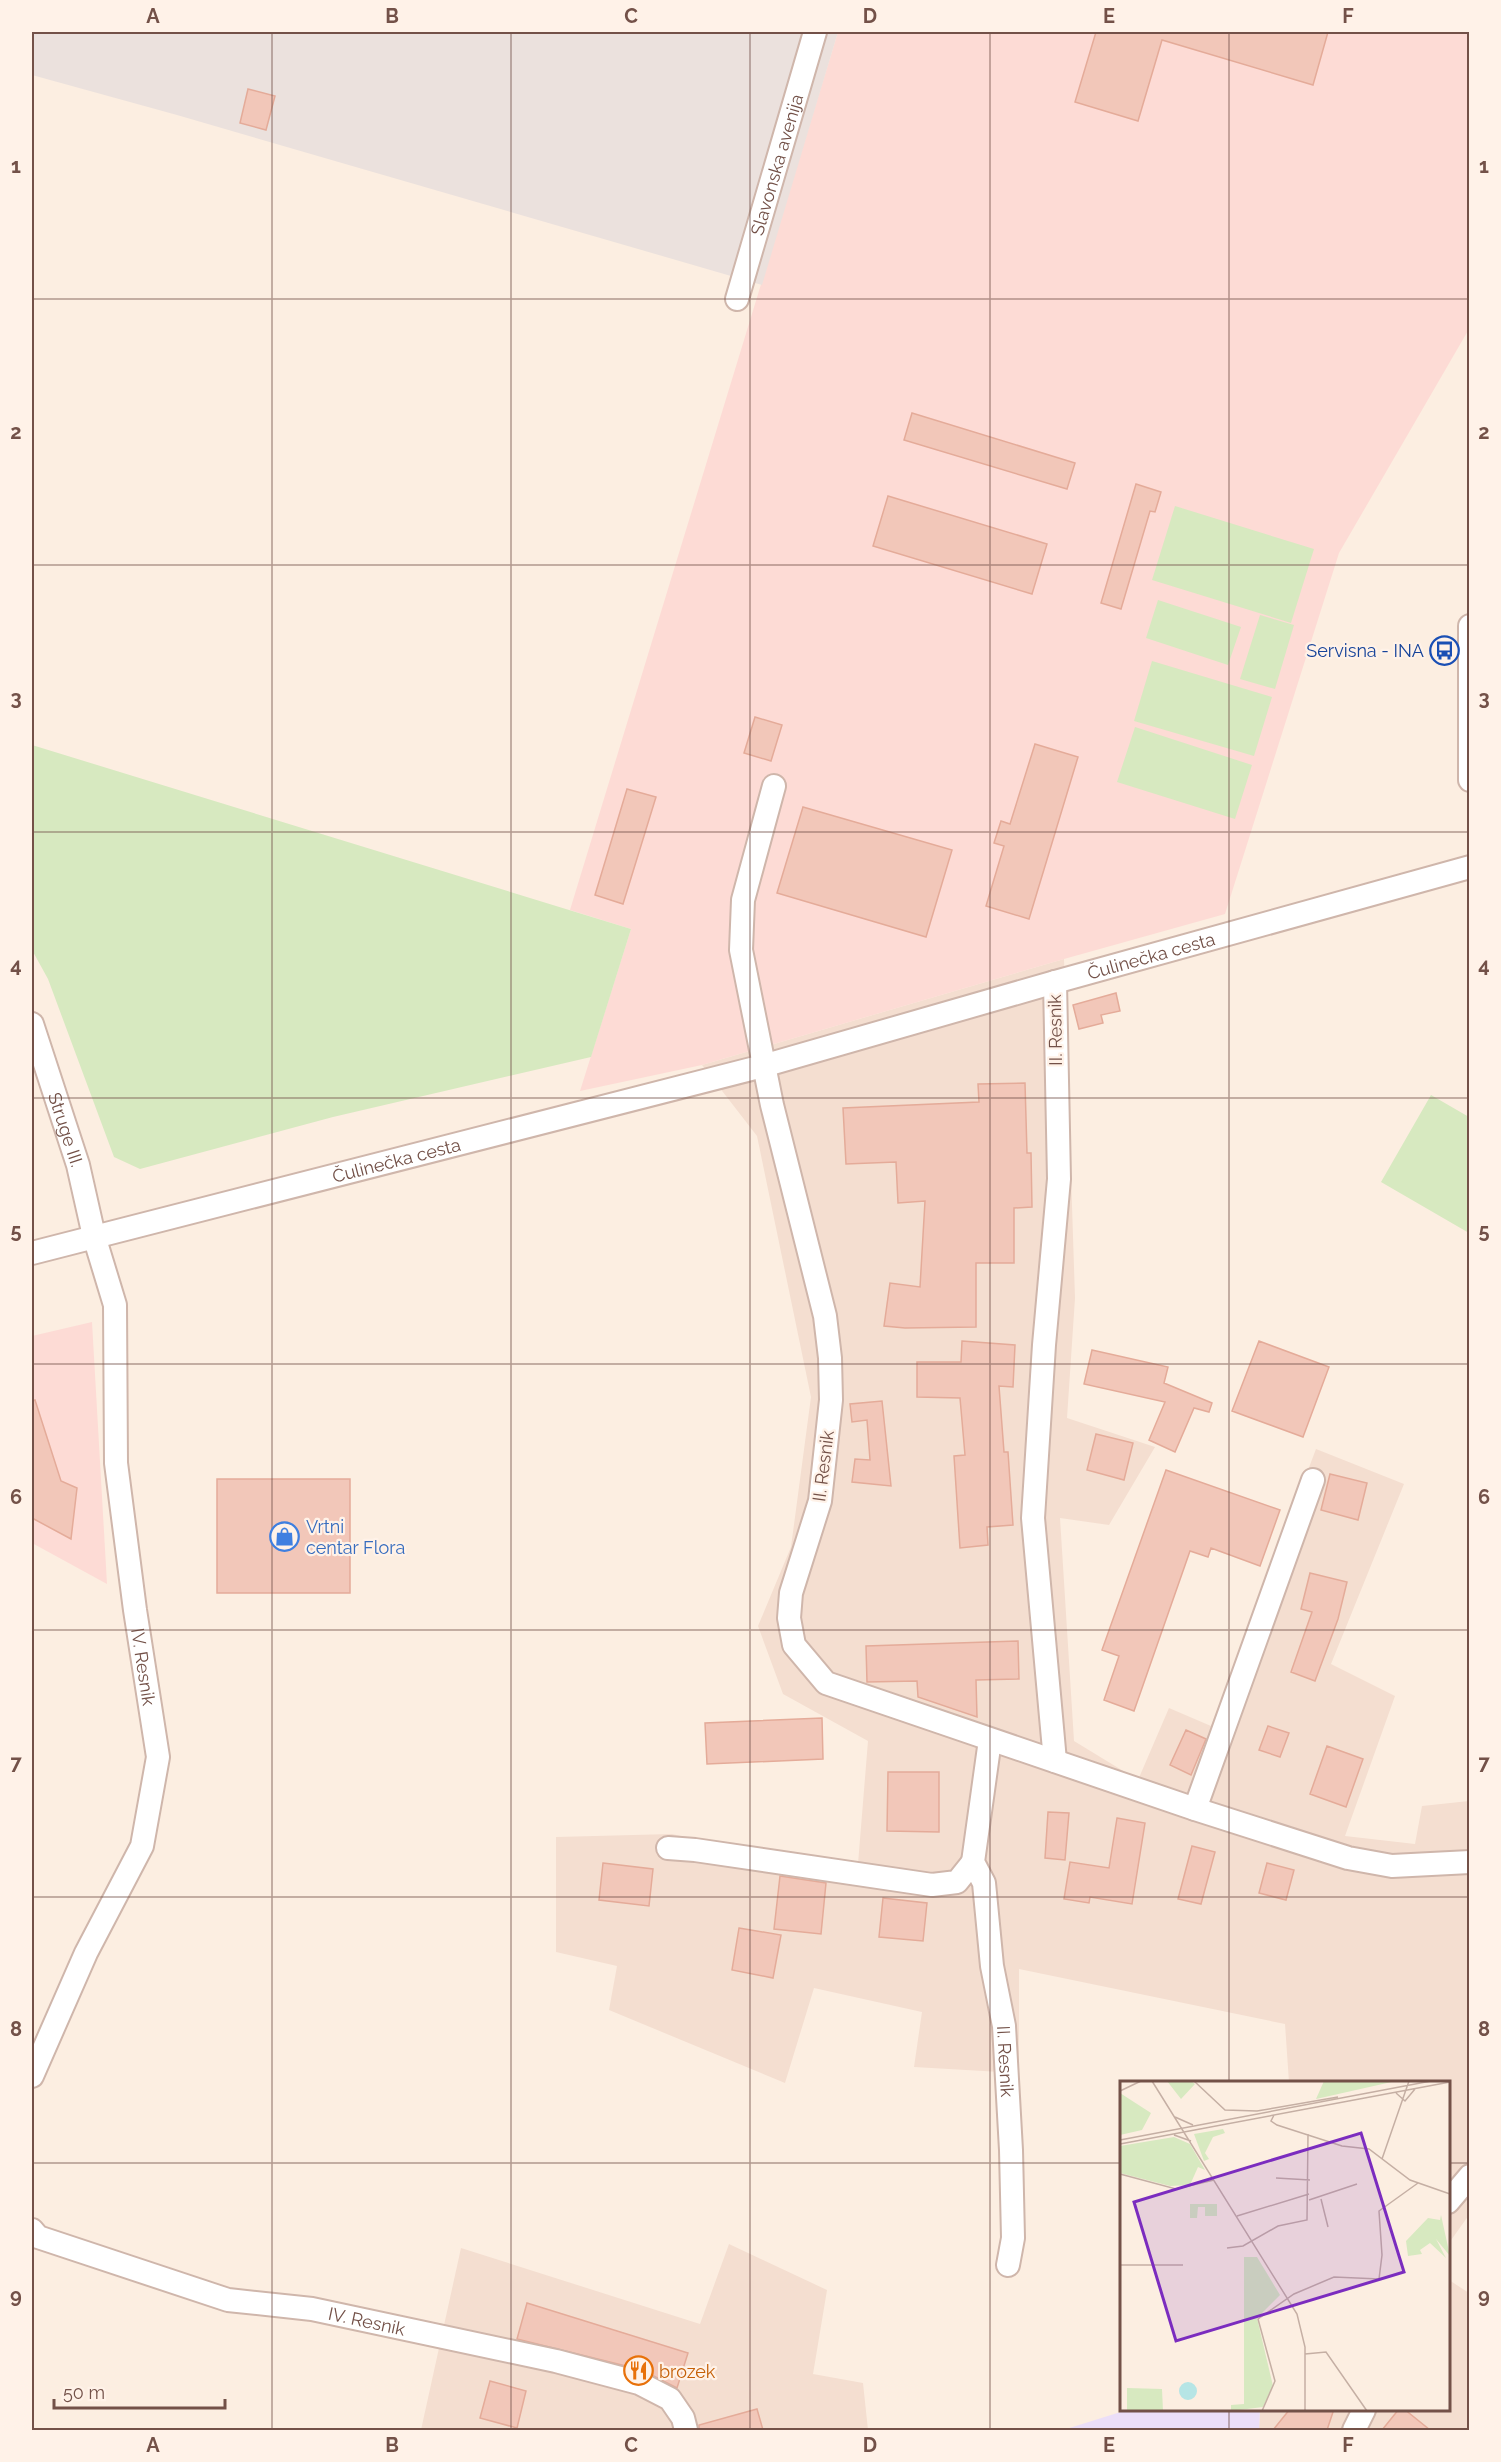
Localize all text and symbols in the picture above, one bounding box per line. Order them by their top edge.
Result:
text: A [146,4,160,28]
text: B [385,4,399,28]
text: C [624,4,638,28]
text: D [863,4,877,28]
text: E [1103,4,1115,28]
text: F [1342,4,1354,28]
street label: Slavonska avenija [746,92,807,238]
text: 1 [11,154,21,178]
text: 1 [1479,154,1489,178]
text: 2 [10,420,22,444]
text: 2 [1478,420,1490,444]
bus stop icon: Servisna - INA [1429,634,1461,666]
place label: Servisna - INA [1306,640,1424,661]
text: 3 [10,686,22,710]
text: 3 [1478,686,1490,710]
street label: Čulinečka cesta [1084,928,1217,983]
text: 4 [10,953,22,977]
text: 4 [1478,953,1490,977]
street label: II. Resnik [1044,994,1066,1066]
street label: Struge III. [45,1090,88,1169]
street label: Čulinečka cesta [330,1133,463,1186]
text: 5 [10,1219,22,1243]
text: 5 [1478,1219,1490,1243]
street label: II. Resnik [808,1429,838,1503]
text: 6 [10,1485,22,1509]
text: 6 [1478,1485,1490,1509]
place label: Vrtni centar Flora [306,1516,405,1558]
shop icon: Vrtni centar Flora [269,1520,301,1552]
street label: IV. Resnik [127,1627,160,1708]
text: 7 [10,1751,22,1775]
text: 7 [1478,1751,1490,1775]
text: 8 [10,2017,22,2041]
text: 8 [1478,2017,1490,2041]
street label: II. Resnik [994,2025,1019,2098]
inset map [1120,2081,1450,2411]
text: 9 [10,2284,22,2308]
text: 9 [1478,2284,1490,2308]
street label: IV. Resnik [327,2302,408,2339]
restaurant icon: brozek [622,2355,654,2387]
place label: brozek [659,2361,716,2382]
scale bar [54,2372,225,2410]
text: 50 m [63,2382,105,2403]
text: A [146,2433,160,2457]
text: B [385,2433,399,2457]
text: C [624,2433,638,2457]
text: D [863,2433,877,2457]
text: E [1103,2433,1115,2457]
text: F [1342,2433,1354,2457]

